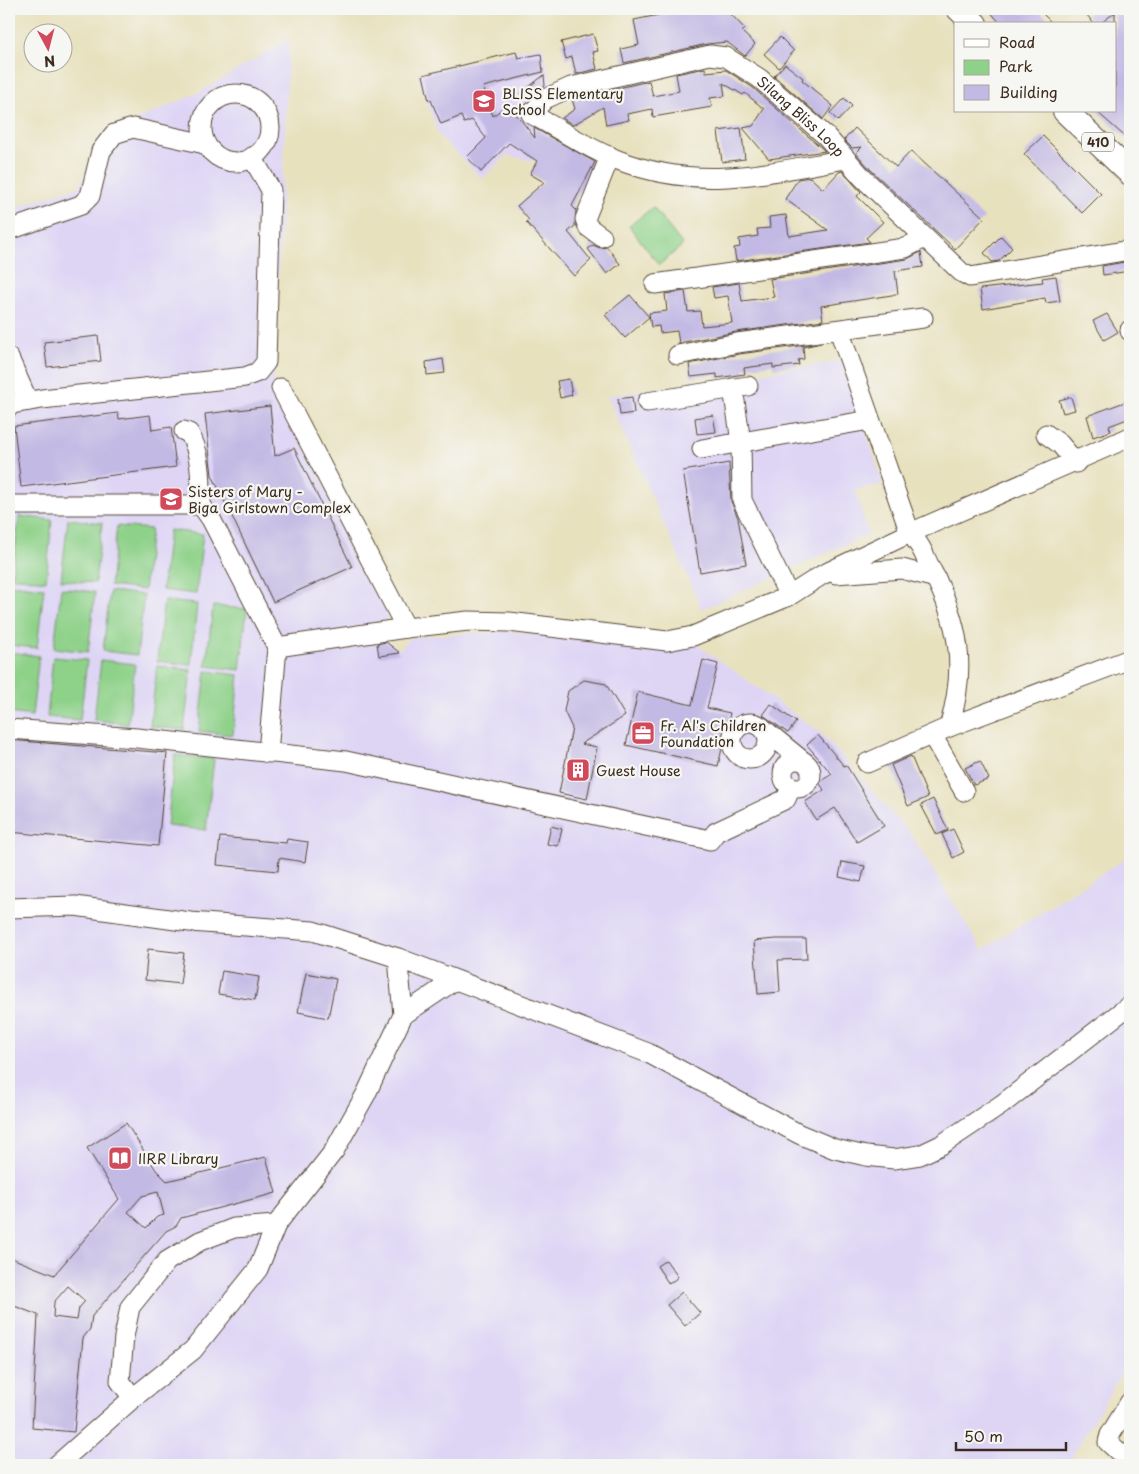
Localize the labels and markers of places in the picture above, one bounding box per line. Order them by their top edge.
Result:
place label: BLISS Elementary School [502,83,624,120]
school or university icon: BLISS Elementary School [471,88,497,114]
place label: Sisters of Mary - Biga Girlstown Complex [188,481,351,518]
school or university icon: Sisters of Mary - Biga Girlstown Complex [158,486,184,512]
place label: Fr. Al's Children Foundation [660,715,766,752]
office icon: Fr. Al's Children Foundation [630,720,656,746]
building icon: Guest House [565,757,591,783]
place label: Guest House [596,760,681,781]
library icon: IIRR Library [107,1145,133,1171]
place label: IIRR Library [138,1148,219,1169]

